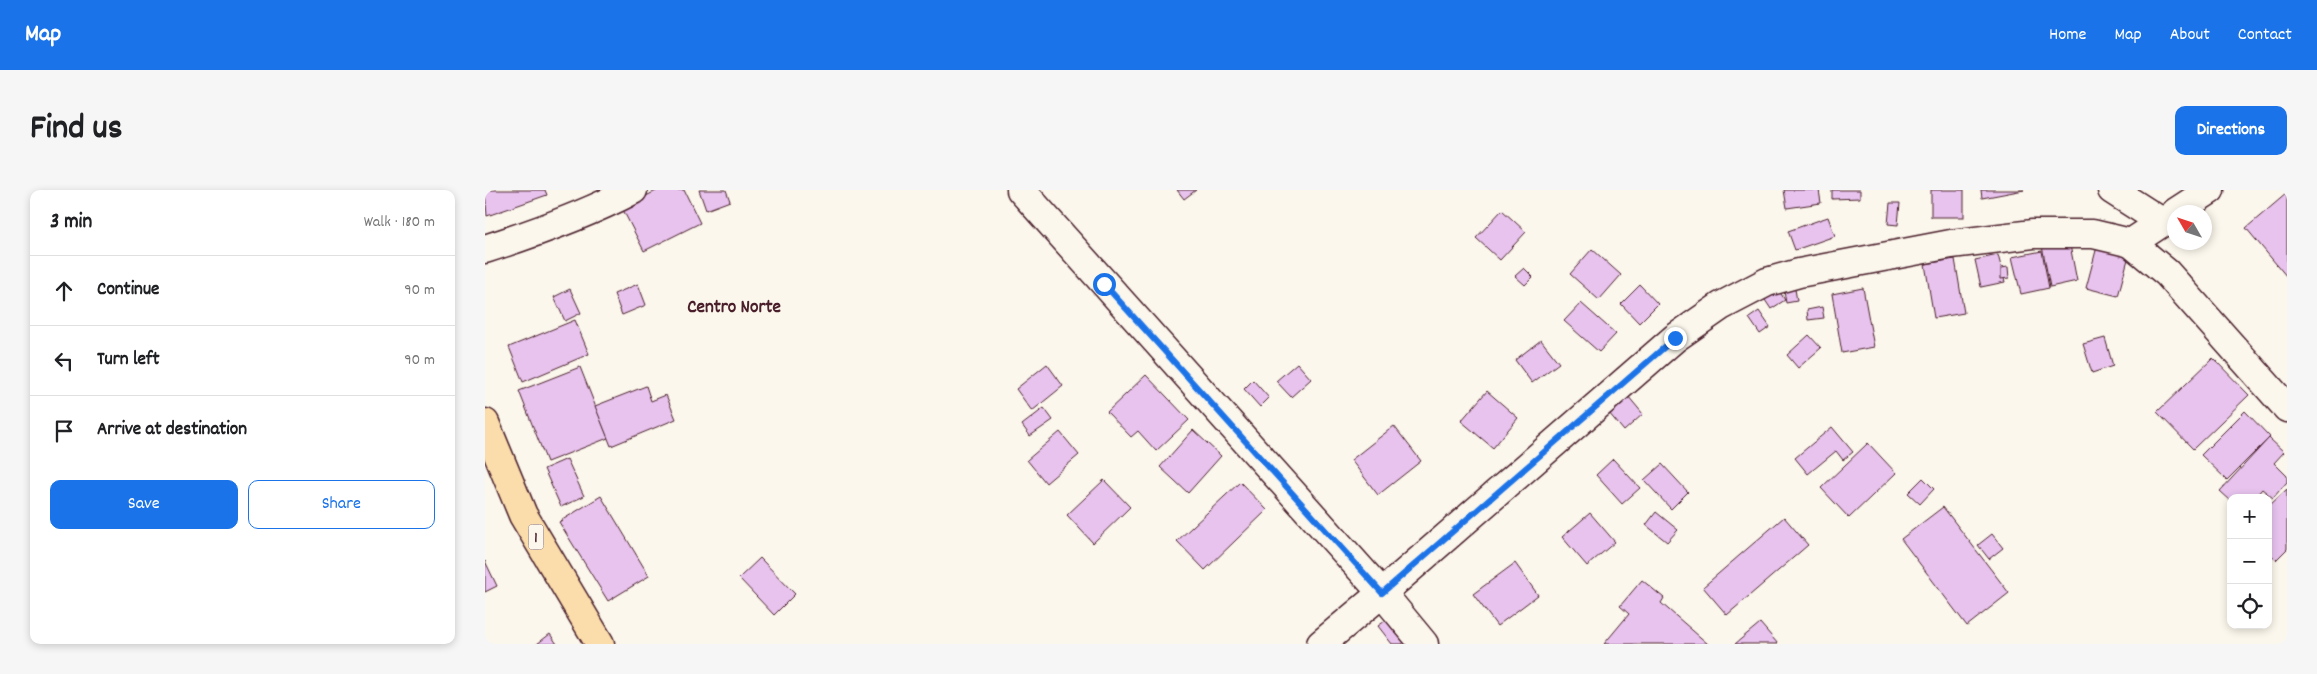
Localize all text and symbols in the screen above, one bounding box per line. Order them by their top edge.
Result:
text: Map [25,18,61,52]
text: Home [2049,23,2086,48]
text: Map [2114,23,2142,48]
text: About [2170,23,2210,48]
text: Contact [2238,23,2292,48]
text: Find us [30,105,122,155]
button: Directions [2175,106,2287,155]
north arrow [2167,205,2212,250]
text: 3 min [50,208,92,238]
text: Walk · 180 m [364,211,435,234]
route start [1093,273,1116,296]
icon: ahead [50,277,78,305]
text: Continue [97,277,159,304]
text: 90 m [404,279,435,302]
district label: Centro Norte [687,295,781,322]
route end [1664,327,1687,350]
icon: left [50,347,78,375]
text: Turn left [97,347,160,374]
text: 90 m [404,349,435,372]
icon: arrive [50,417,78,445]
text: Arrive at destination [97,417,247,444]
button: Save [50,480,238,529]
button: Share [248,480,435,529]
map controls [2227,494,2272,629]
button: + [2227,494,2272,539]
road number: 1 [529,524,543,550]
button: − [2227,539,2272,584]
button: locate [2227,584,2272,629]

